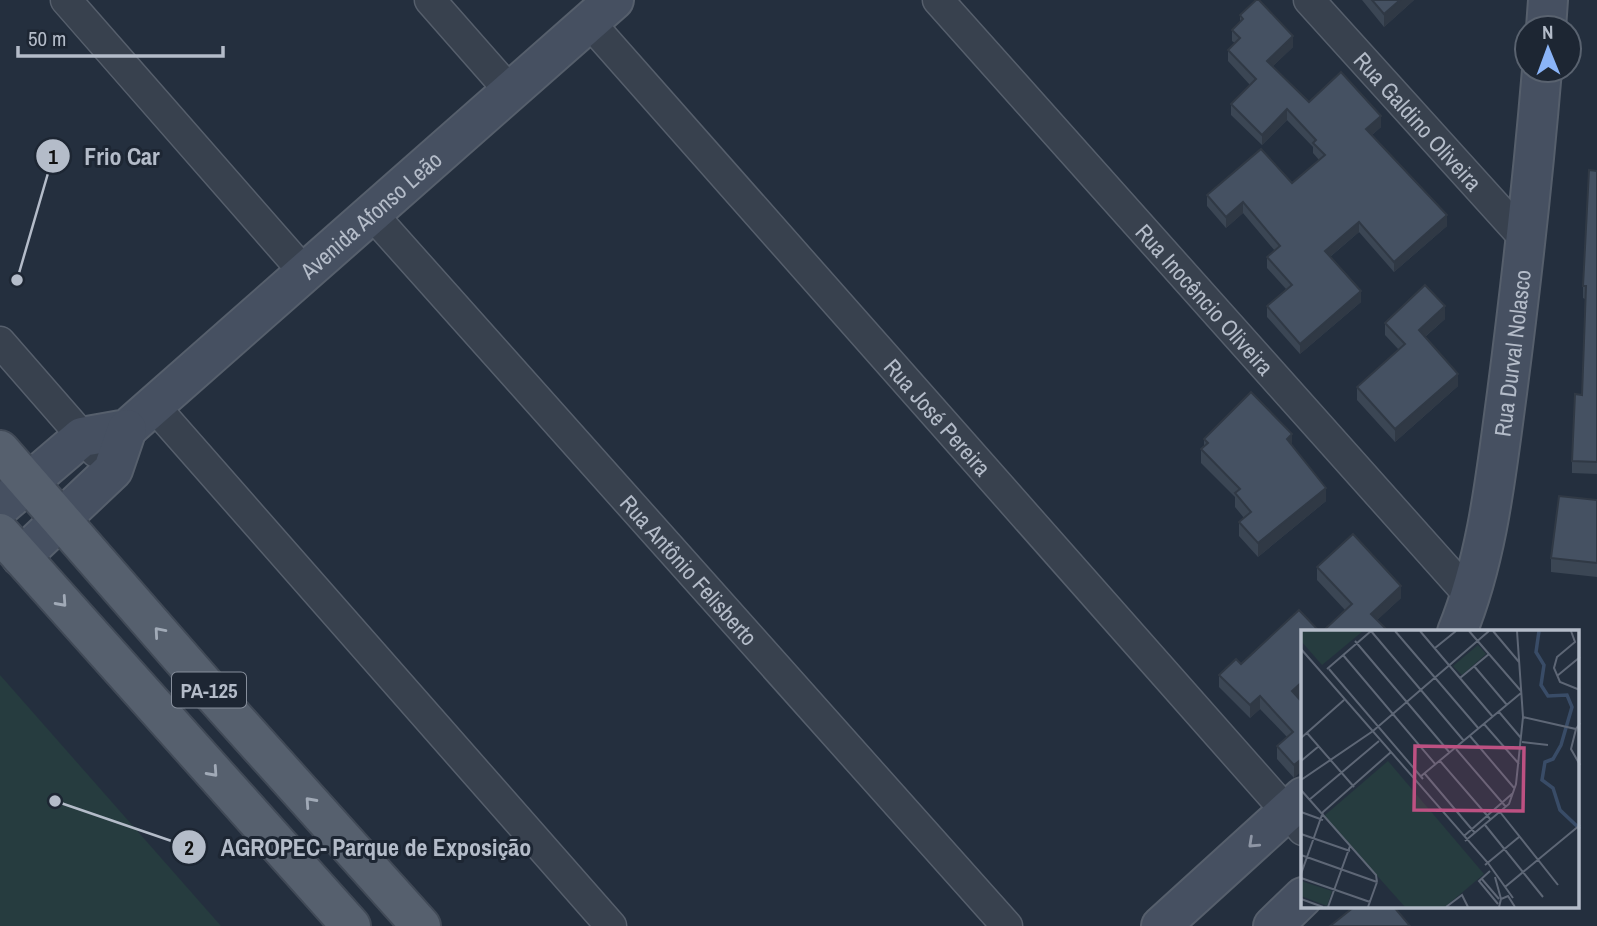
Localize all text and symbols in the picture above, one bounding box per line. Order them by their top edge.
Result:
scale bar [18,14,222,58]
north arrow [1513,14,1583,84]
text: N [1542,19,1554,45]
text: 50 m [28,24,66,53]
street label: Rua Galdino Oliveira [1347,45,1490,197]
callout: Frio Car [36,134,174,179]
text: Frio Car [84,140,160,172]
text: 1 [48,142,58,171]
street label: Avenida Afonso Leão [292,144,448,286]
street label: Rua Inocêncio Oliveira [1129,217,1281,382]
street label: Rua Durval Nolasco [1486,268,1537,438]
street label: Rua José Pereira [878,352,999,483]
street label: Rua Antônio Felisberto [614,488,765,652]
one-way arrow [54,594,66,607]
one-way arrow [155,627,167,640]
inset map [1301,630,1580,908]
road number: PA-125 [172,672,246,708]
one-way arrow [205,764,217,777]
one-way arrow [306,797,318,810]
callout: AGROPEC- Parque de Exposição [172,825,545,870]
text: AGROPEC- Parque de Exposição [221,831,531,863]
text: 2 [184,833,194,862]
one-way arrow [1248,835,1261,847]

